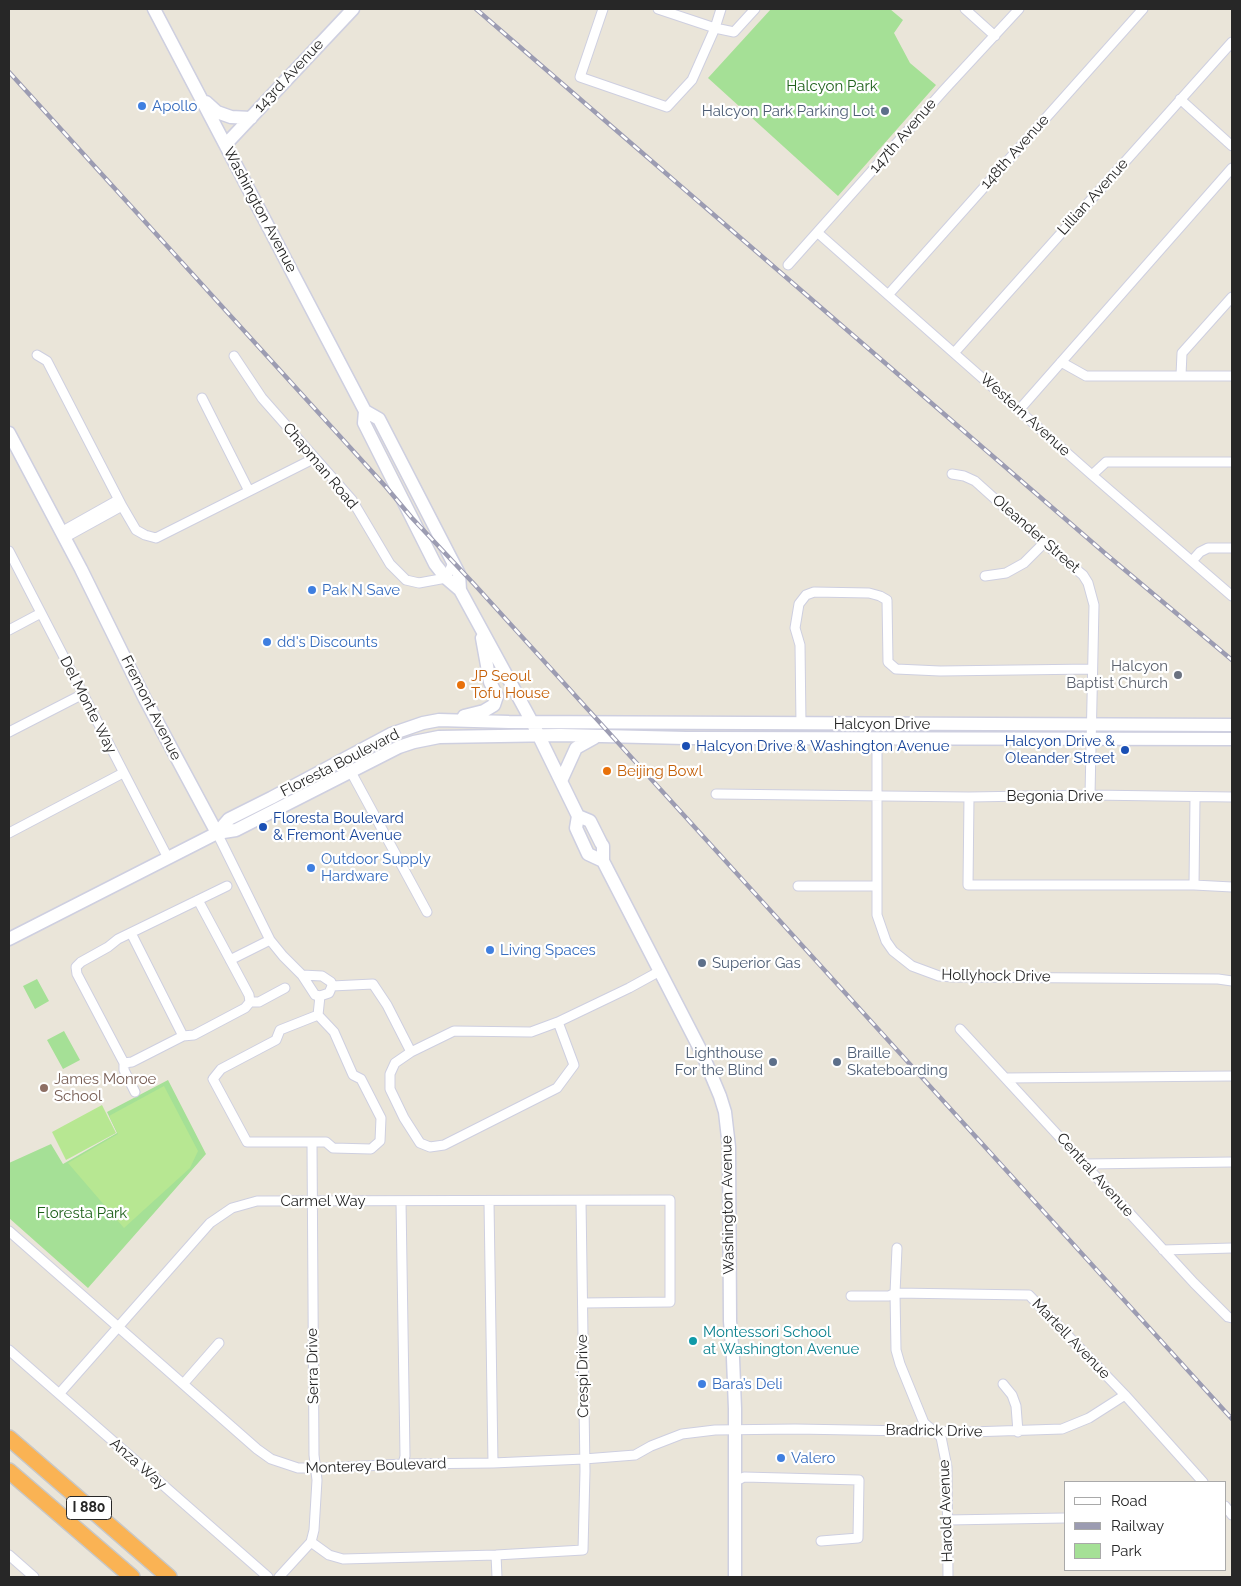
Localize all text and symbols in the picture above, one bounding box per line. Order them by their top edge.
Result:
street label: 143rd Avenue [251,36,327,116]
park label: Halcyon Park [786,77,878,95]
street label: 147th Avenue [866,95,940,177]
place label: Apollo [152,97,197,115]
marker: Apollo [136,100,148,112]
place label: Halcyon Park Parking Lot [702,102,875,120]
marker: Halcyon Park Parking Lot [879,105,891,117]
street label: 148th Avenue [977,111,1053,193]
street label: Washington Avenue [219,144,301,276]
street label: Lillian Avenue [1054,155,1132,239]
street label: Western Avenue [976,370,1074,460]
street label: Chapman Road [279,419,361,513]
street label: Oleander Street [989,491,1083,577]
place label: Pak N Save [322,581,400,599]
marker: Pak N Save [306,584,318,596]
place label: dd's Discounts [277,633,378,651]
marker: dd's Discounts [261,636,273,648]
street label: Del Monte Way [56,653,120,757]
street label: Fremont Avenue [117,653,185,763]
place label: Halcyon Baptist Church [1066,657,1168,692]
place label: JP Seoul Tofu House [471,667,550,702]
marker: Halcyon Baptist Church [1172,669,1184,681]
marker: JP Seoul Tofu House [455,679,467,691]
street label: Halcyon Drive [834,715,930,733]
street label: Floresta Boulevard [278,725,402,801]
place label: Halcyon Drive & Oleander Street [1005,732,1115,767]
place label: Halcyon Drive & Washington Avenue [696,737,950,755]
marker: Halcyon Drive & Washington Avenue [680,740,692,752]
marker: Halcyon Drive & Oleander Street [1119,744,1131,756]
place label: Beijing Bowl [617,762,702,780]
marker: Beijing Bowl [601,765,613,777]
street label: Begonia Drive [1007,787,1103,805]
place label: Floresta Boulevard & Fremont Avenue [273,809,404,844]
marker: Floresta Boulevard & Fremont Avenue [257,821,269,833]
place label: Outdoor Supply Hardware [321,850,431,885]
marker: Outdoor Supply Hardware [305,862,317,874]
place label: Living Spaces [500,941,596,959]
marker: Living Spaces [484,944,496,956]
place label: Superior Gas [712,954,801,972]
marker: Superior Gas [696,957,708,969]
street label: Hollyhock Drive [941,966,1051,986]
place label: Lighthouse For the Blind [675,1044,763,1079]
place label: Braille Skateboarding [847,1044,948,1079]
marker: Lighthouse For the Blind [767,1056,779,1068]
marker: Braille Skateboarding [831,1056,843,1068]
place label: James Monroe School [54,1070,156,1105]
marker: James Monroe School [38,1082,50,1094]
street label: Central Avenue [1053,1129,1137,1221]
street label: Washington Avenue [718,1135,738,1275]
street label: Carmel Way [280,1192,366,1210]
park label: Floresta Park [37,1204,127,1222]
street label: Martell Avenue [1028,1295,1114,1383]
place label: Montessori School at Washington Avenue [703,1323,859,1358]
street label: Serra Drive [303,1328,323,1404]
street label: Crespi Drive [573,1334,593,1418]
marker: Montessori School at Washington Avenue [687,1335,699,1347]
place label: Bara’s Deli [712,1375,783,1393]
marker: Bara’s Deli [696,1378,708,1390]
street label: Bradrick Drive [885,1421,983,1441]
street label: Anza Way [106,1434,170,1494]
place label: Valero [791,1449,835,1467]
marker: Valero [775,1452,787,1464]
street label: Monterey Boulevard [305,1455,447,1477]
street label: Harold Avenue [935,1459,957,1563]
legend [1064,1481,1226,1571]
text: Road [1111,1492,1147,1510]
road number: I 880 [66,1496,112,1520]
text: Railway [1111,1517,1164,1535]
text: Park [1111,1542,1142,1560]

